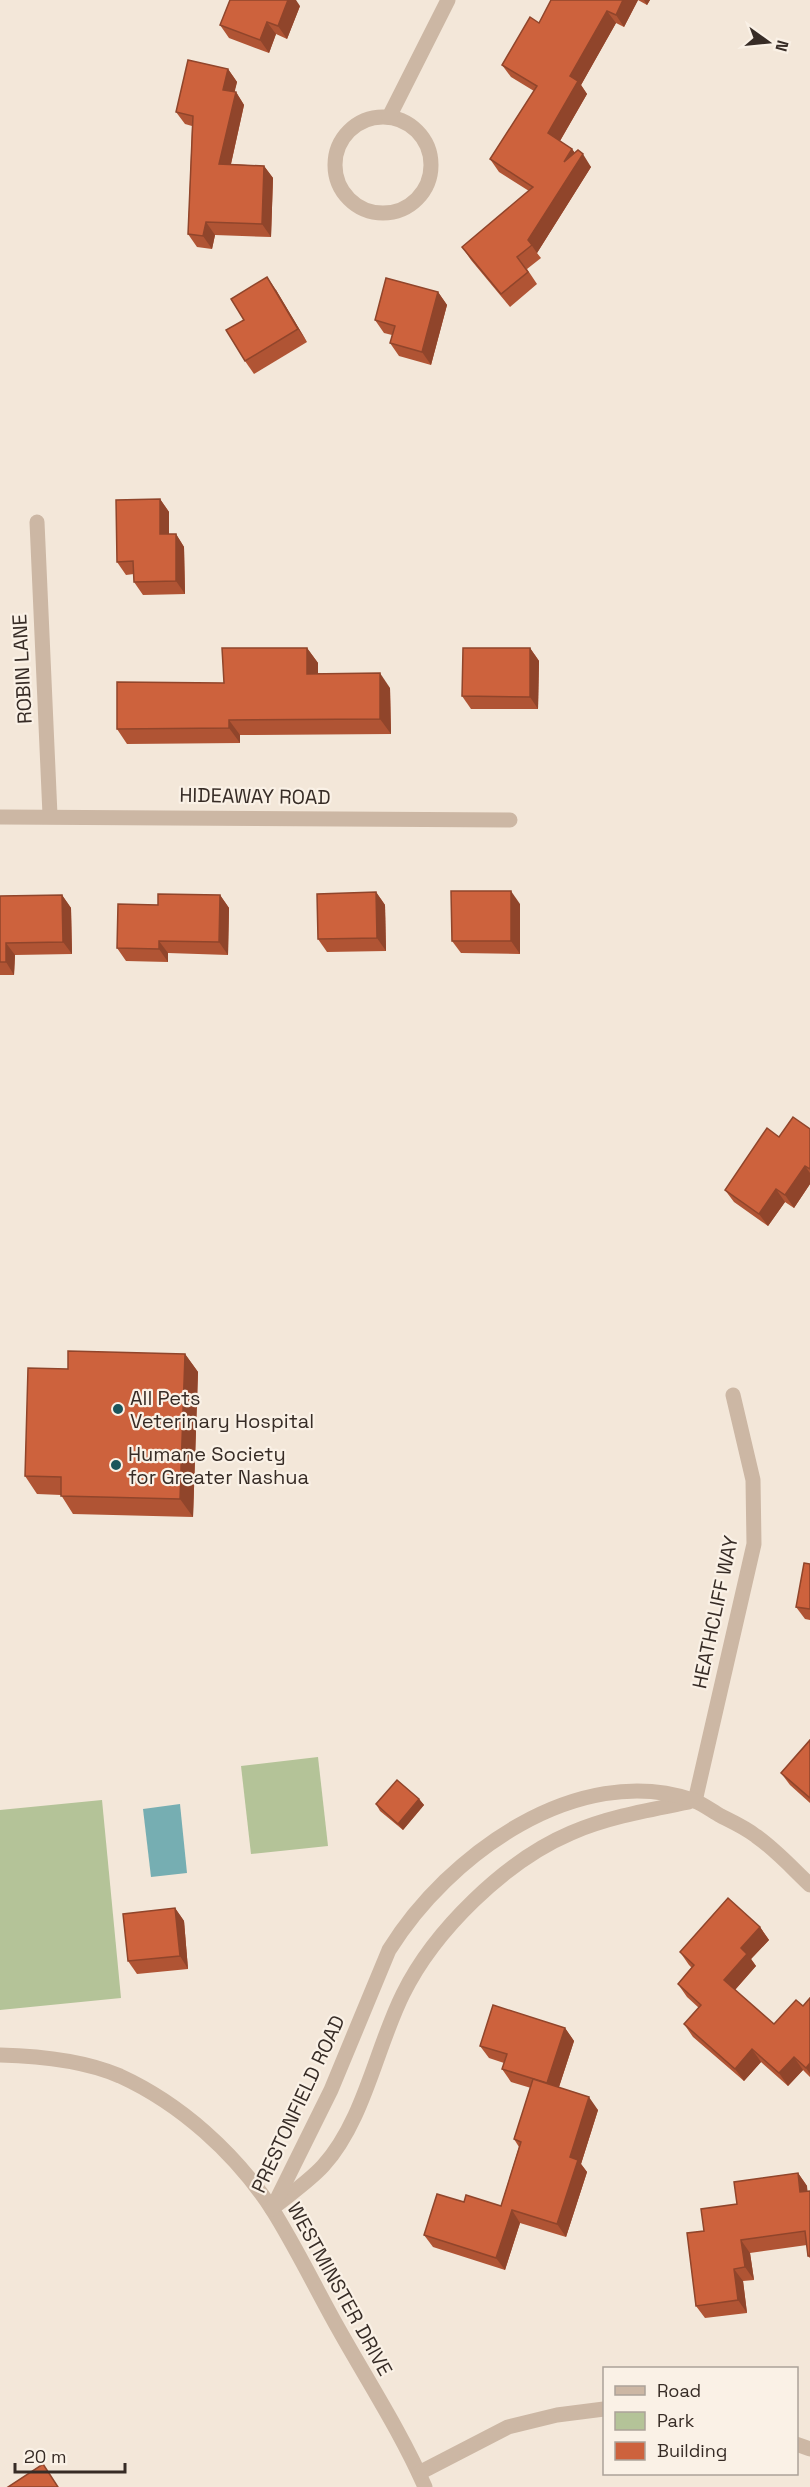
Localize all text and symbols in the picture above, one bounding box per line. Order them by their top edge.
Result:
north arrow [738,12,798,72]
text: N [770,38,794,54]
street label: ROBIN LANE [6,613,38,725]
street label: HIDEAWAY ROAD [179,782,331,810]
place label: All Pets Veterinary Hospital [130,1385,314,1434]
marker: All Pets Veterinary Hospital [111,1402,125,1416]
place label: Humane Society for Greater Nashua [128,1441,309,1490]
marker: Humane Society for Greater Nashua [109,1458,123,1472]
street label: HEATHCLIFF WAY [686,1533,744,1691]
street label: PRESTONFIELD ROAD [245,2011,351,2197]
street label: WESTMINSTER DRIVE [281,2198,399,2380]
legend [603,2367,798,2475]
text: Road [657,2379,701,2402]
text: Park [657,2409,695,2432]
scale bar [15,2436,124,2474]
text: Building [657,2439,727,2462]
text: 20 m [24,2445,67,2468]

